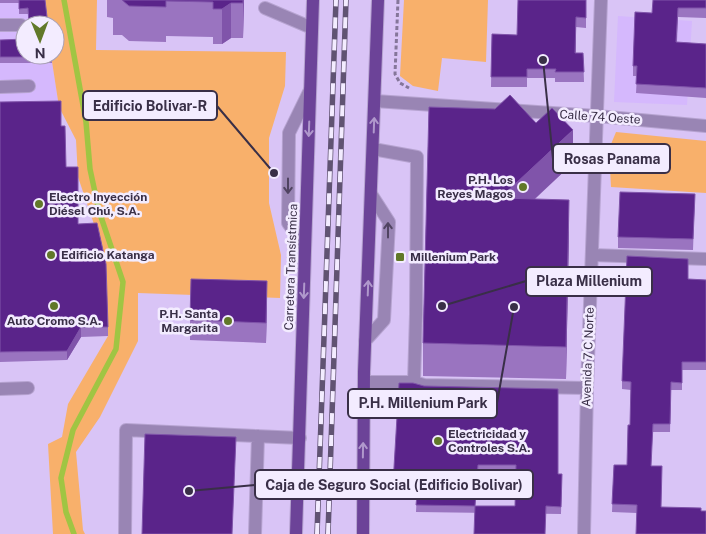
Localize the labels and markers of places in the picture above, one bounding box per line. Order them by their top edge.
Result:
callout: Edificio Bolivar-R [83,91,217,120]
callout: Rosas Panama [553,144,670,173]
place label: P.H. Los Reyes Magos [437,173,513,201]
marker: P.H. Los Reyes Magos [517,181,529,193]
place label: Electro Inyección Diésel Chú, S.A. [49,190,147,218]
marker: Electro Inyección Diésel Chú, S.A. [33,198,45,210]
place label: Edificio Katanga [61,248,155,262]
marker: Edificio Katanga [45,249,57,261]
place label: Millenium Park [410,250,496,264]
marker: Millenium Park [394,251,406,263]
callout: Plaza Millenium [526,267,652,296]
marker: Auto Cromo S.A. [48,300,60,312]
place label: P.H. Santa Margarita [159,307,218,335]
place label: Auto Cromo S.A. [7,314,101,328]
marker: P.H. Santa Margarita [222,315,234,327]
callout: P.H. Millenium Park [348,389,497,418]
place label: Electricidad y Controles S.A. [448,427,531,455]
marker: Electricidad y Controles S.A. [432,435,444,447]
callout: Caja de Seguro Social (Edificio Bolivar) [255,470,533,499]

